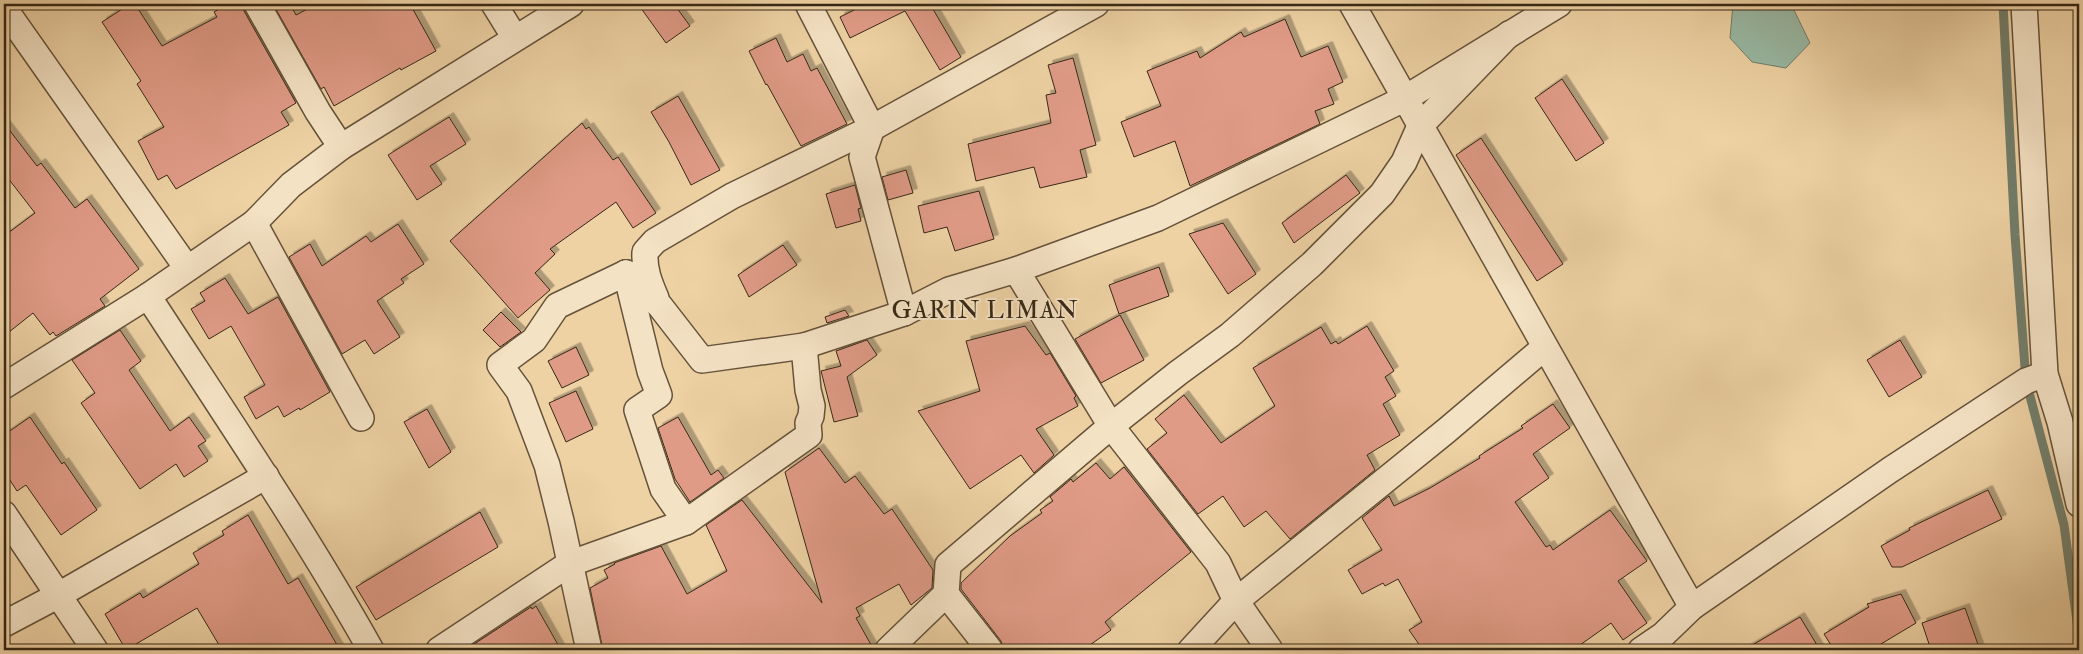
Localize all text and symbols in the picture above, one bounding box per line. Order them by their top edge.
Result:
district label: GARIN LIMAN [892,295,1078,326]

